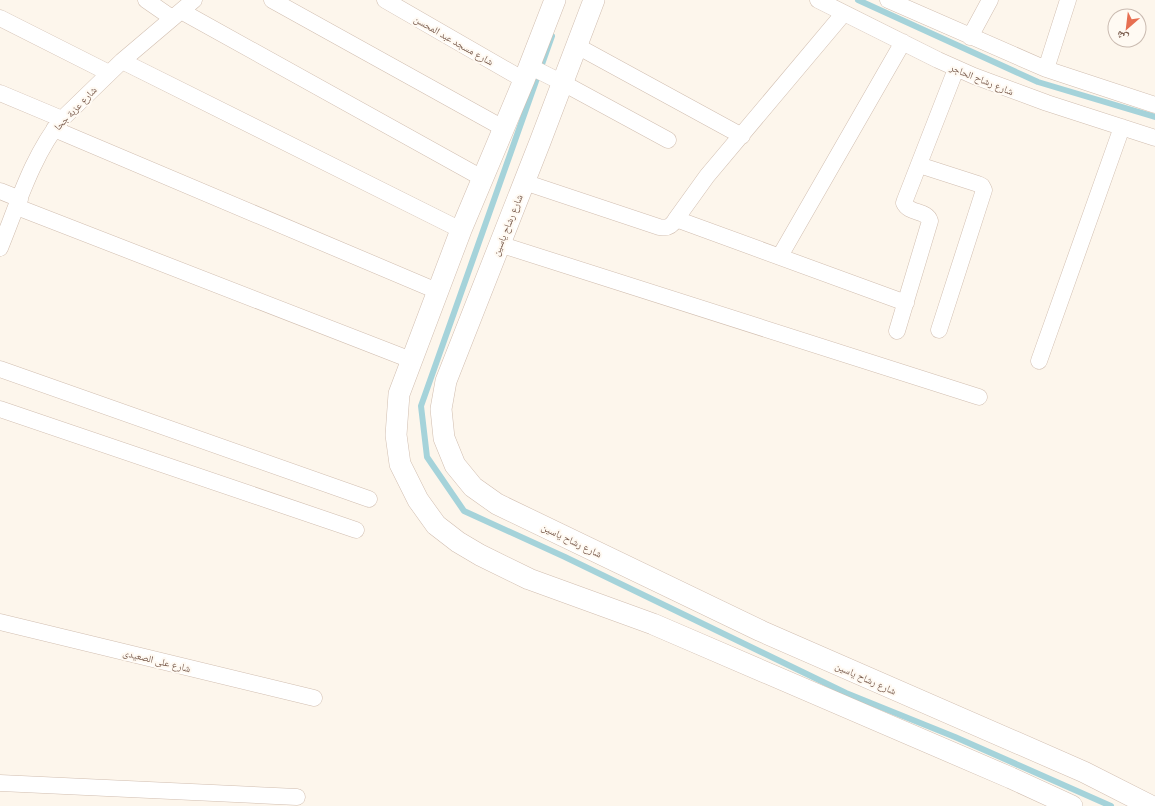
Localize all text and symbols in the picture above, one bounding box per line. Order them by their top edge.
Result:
north arrow [1107,8,1147,48]
street label: شارع مسجد عبد المحسن [412,13,496,69]
text: ش [1114,27,1131,45]
street label: شارع رشاح الحاجر [947,61,1016,98]
street label: شارع عزبة جحا [52,84,100,133]
street label: شارع رشاح ياسين [490,192,526,258]
street label: شارع رشاح ياسين [540,521,604,561]
street label: شارع على الصعيدى [122,647,192,675]
street label: شارع رشاح ياسين [833,660,898,698]

